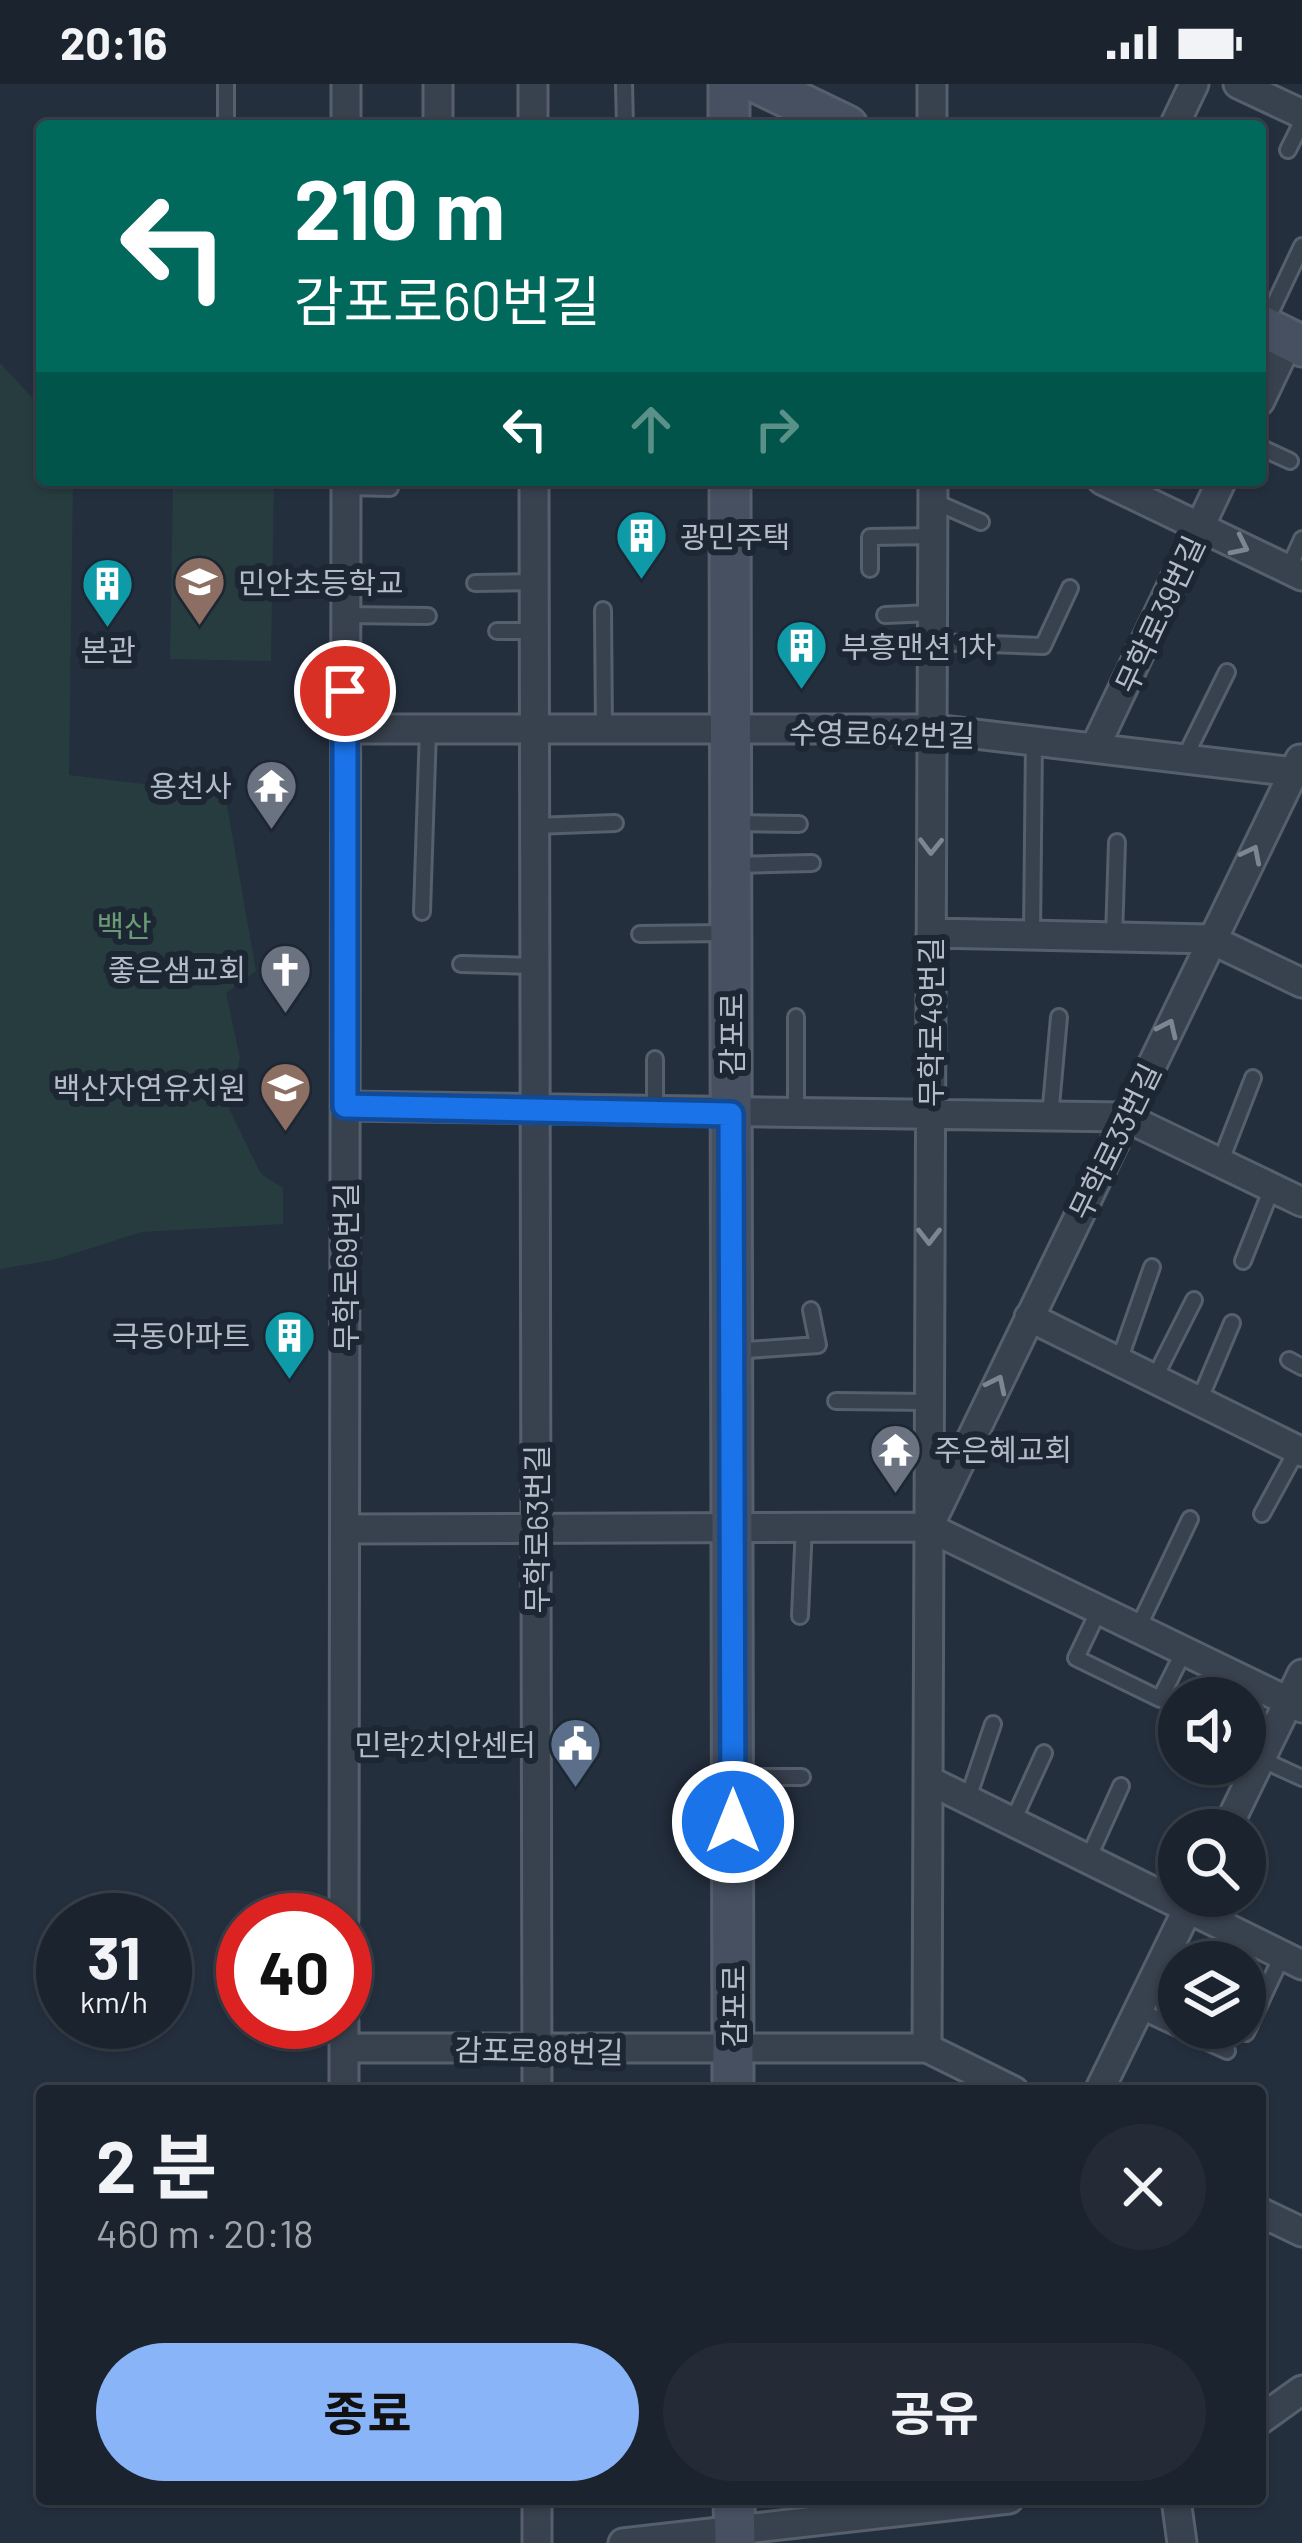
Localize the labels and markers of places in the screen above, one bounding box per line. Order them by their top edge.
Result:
building icon: 광민주택 [613,508,669,582]
place label: 광민주택 [680,518,790,554]
school or university icon: 민안초등학교 [171,554,227,628]
building icon: 본관 [80,556,136,630]
place label: 민안초등학교 [238,564,404,600]
building icon: 부흥맨션 1차 [774,618,830,692]
place label: 부흥맨션 1차 [841,628,996,664]
place label: 본관 [80,631,136,667]
pin [294,640,396,742]
temple icon: 용천사 [243,757,299,831]
place label: 용천사 [149,767,232,803]
church icon: 좋은샘교회 [257,941,313,1015]
place label: 좋은샘교회 [108,951,246,987]
school or university icon: 백산자연유치원 [257,1059,313,1133]
place label: 백산자연유치원 [53,1069,246,1105]
building icon: 극동아파트 [261,1307,317,1381]
place label: 극동아파트 [112,1317,250,1353]
temple icon: 주은혜교회 [867,1421,923,1495]
place label: 주은혜교회 [934,1431,1072,1467]
public building icon: 민락2치안센터 [547,1716,603,1790]
place label: 민락2치안센터 [354,1726,536,1762]

